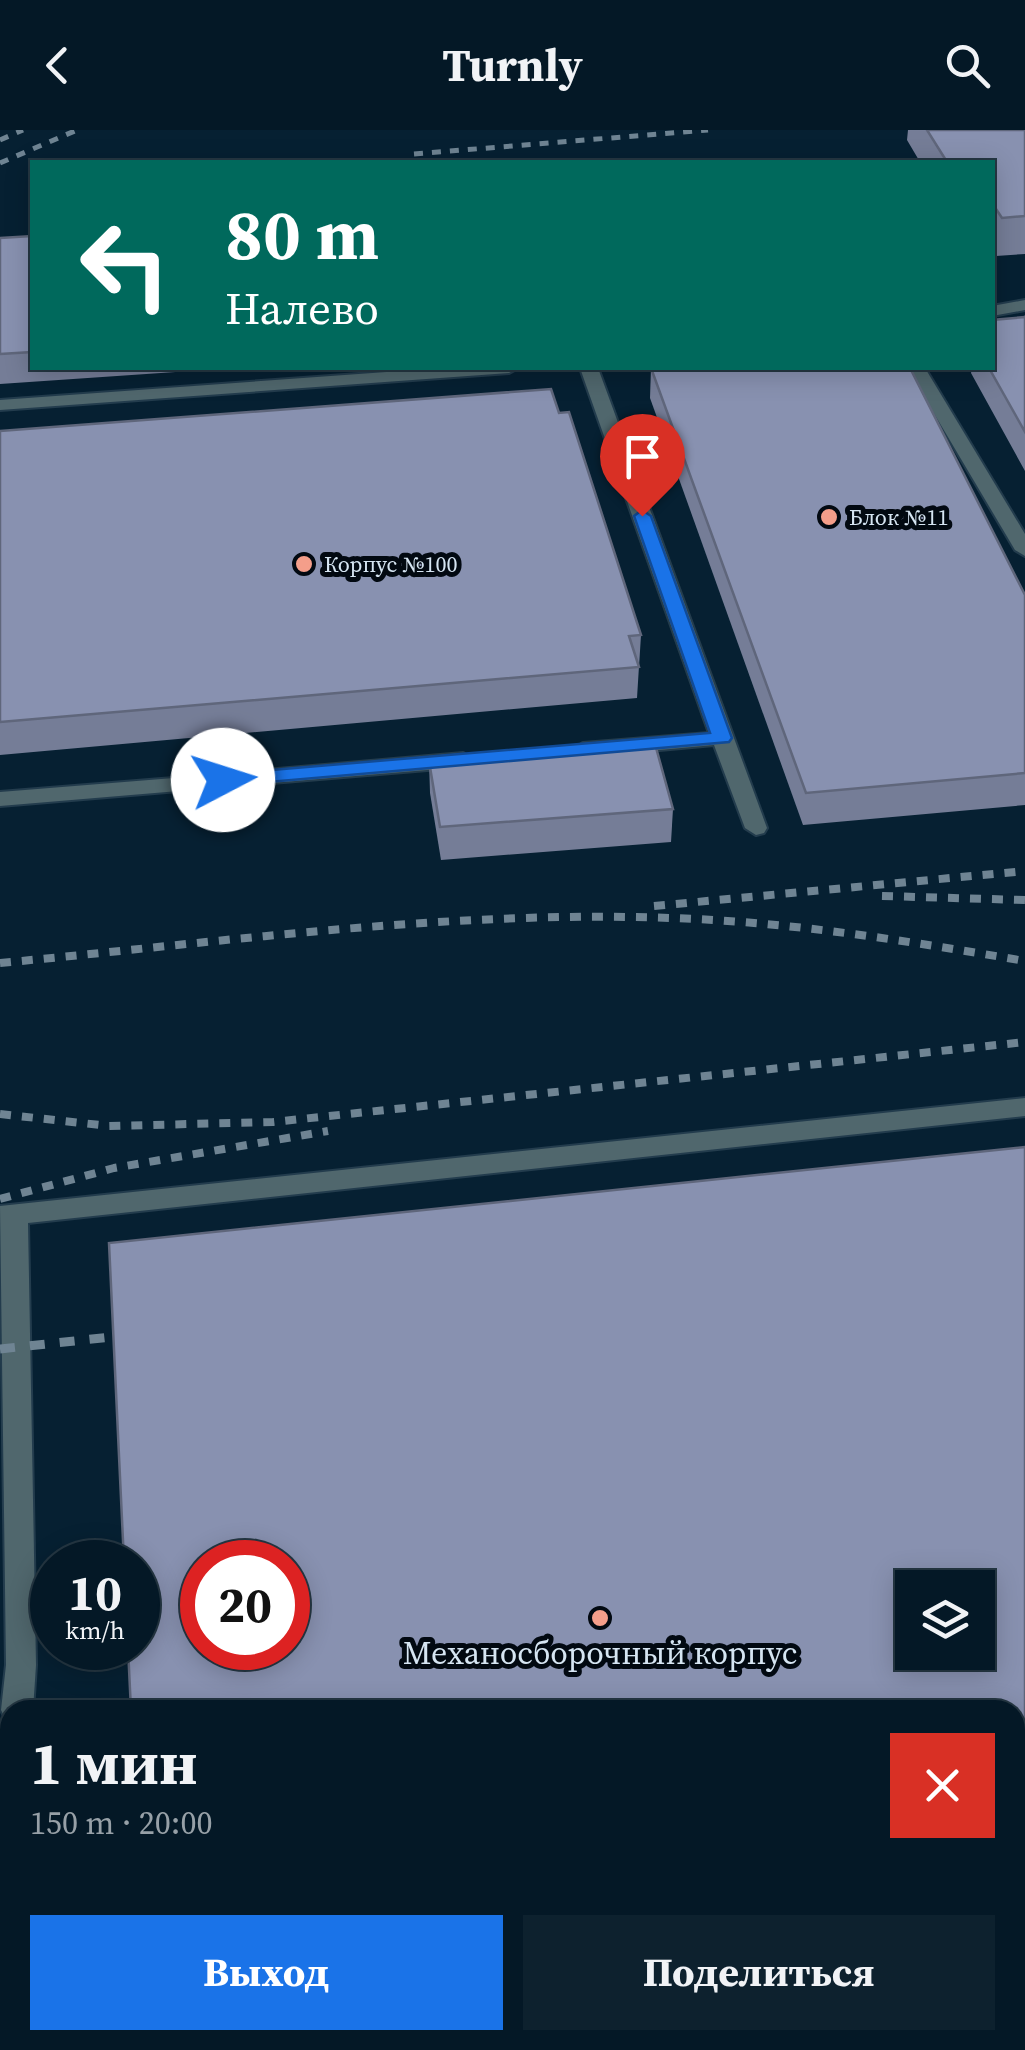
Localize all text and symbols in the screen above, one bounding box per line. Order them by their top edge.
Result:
text: Turnly [442,34,583,96]
icon: back [30,38,85,93]
icon: search [940,38,995,93]
text: 80 m [225,186,379,282]
icon: left [60,200,190,330]
text: Налево [225,277,379,339]
pin [600,414,685,517]
icon: arrive [615,429,670,484]
place label: Блок №11 [849,502,948,532]
marker: Блок №11 [818,506,840,528]
place label: Корпус №100 [324,549,458,579]
marker: Корпус №100 [293,553,315,575]
position arrow [171,728,275,832]
speed limit sign: 20 [180,1540,310,1670]
text: 10 [68,1558,122,1627]
map controls [895,1570,995,1670]
button: layers [895,1570,995,1670]
marker: Механосборочный корпус [589,1607,611,1629]
text: km/h [65,1613,125,1647]
place label: Механосборочный корпус [403,1631,797,1675]
text: 1 мин [30,1722,198,1804]
button: close [890,1733,995,1838]
text: 150 m · 20:00 [30,1801,212,1845]
button: Выход [30,1915,503,2030]
button: Поделиться [523,1915,995,2030]

